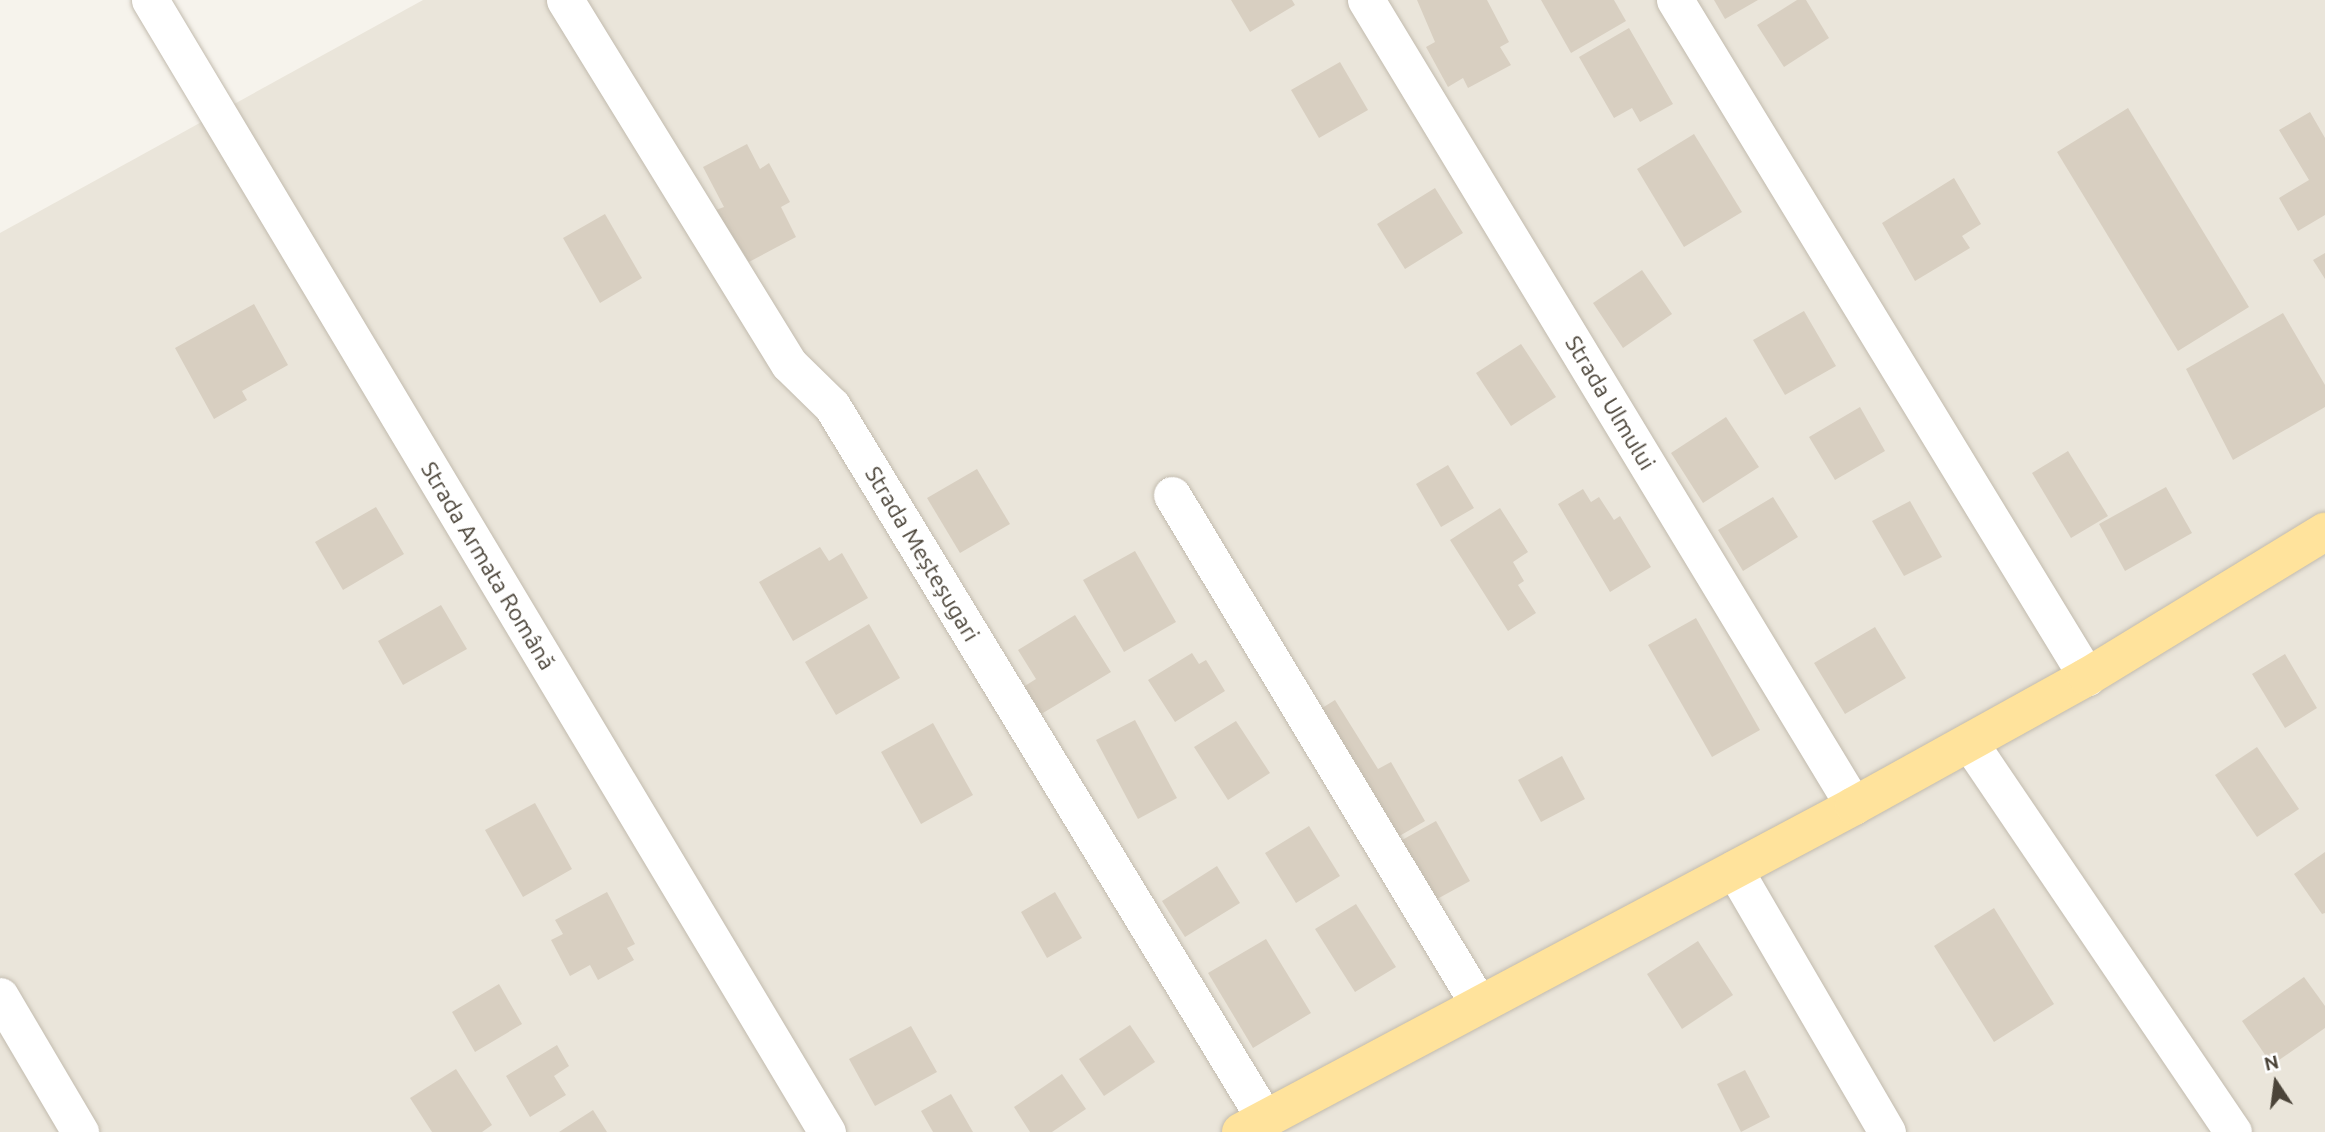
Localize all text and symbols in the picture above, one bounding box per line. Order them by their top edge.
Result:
street label: Strada Ulmului [1559,331,1661,475]
street label: Strada Armata Română [415,457,561,675]
street label: Strada Meșteșugari [859,462,985,646]
north arrow [2241,1048,2311,1118]
text: N [2262,1050,2281,1075]

